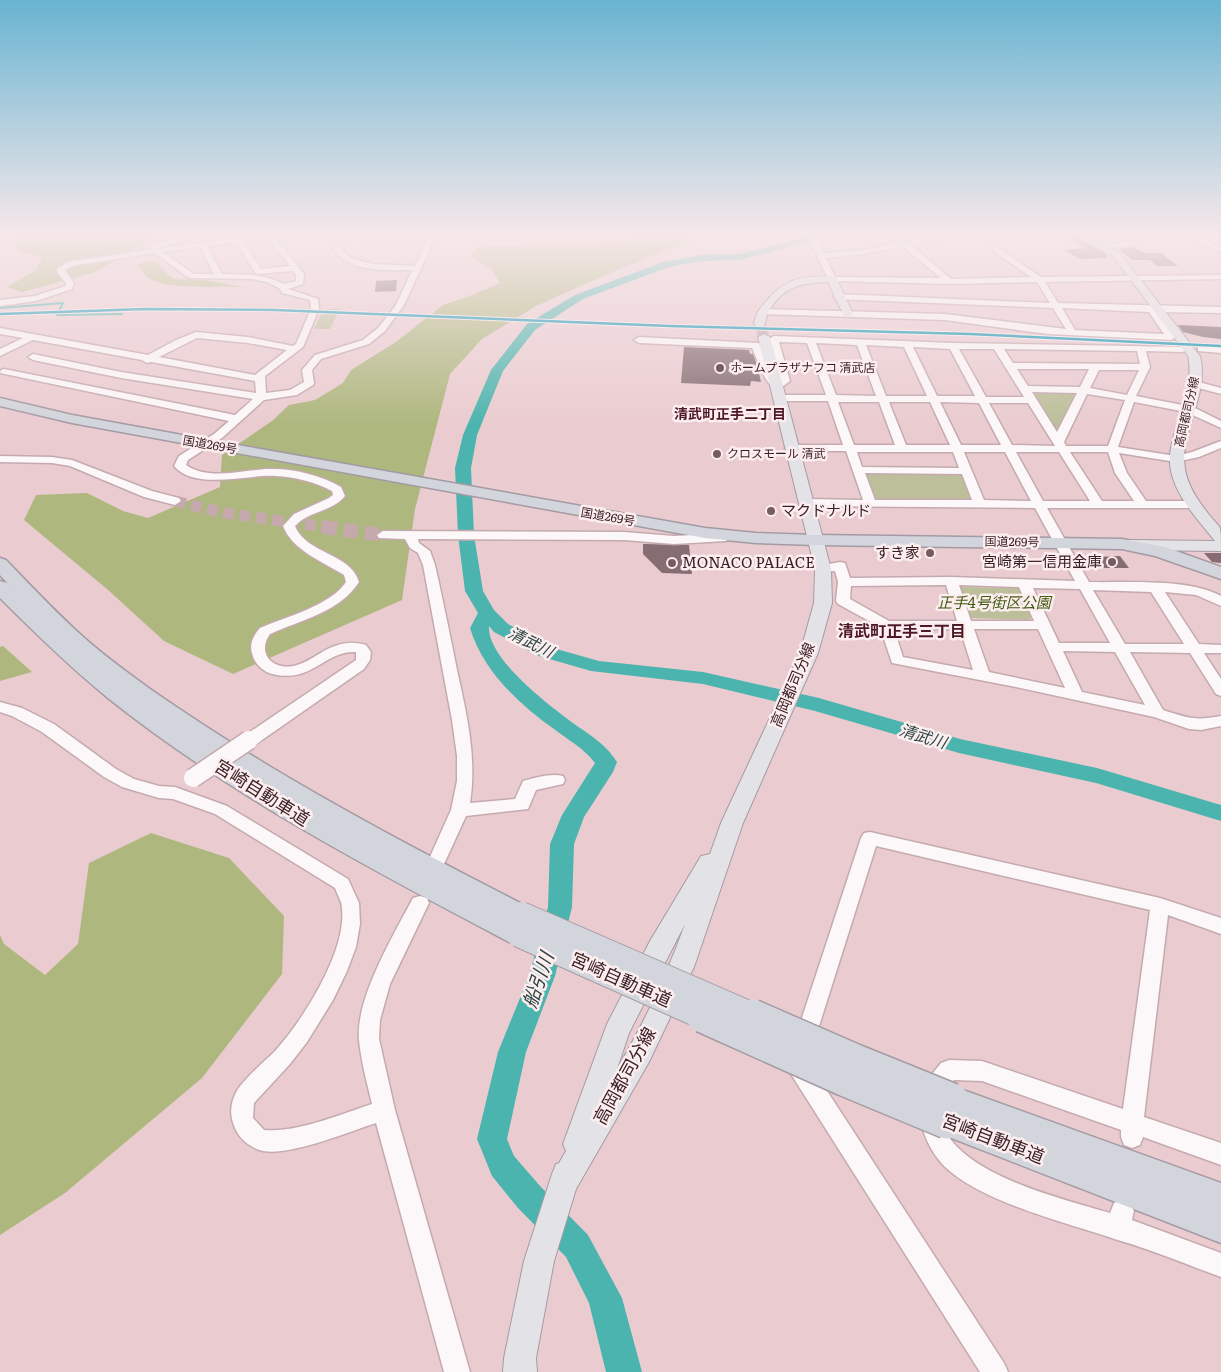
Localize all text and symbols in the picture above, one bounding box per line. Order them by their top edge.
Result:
place label: ホームプラザナフコ 清武店 [730,358,875,376]
marker: ホームプラザナフコ 清武店 [714,362,726,374]
street label: 高岡都司分線 [1169,375,1203,449]
district label: 清武町正手二丁目 [674,403,786,423]
street label: 国道269号 [182,430,239,458]
place label: クロスモール 清武 [727,444,825,462]
marker: クロスモール 清武 [711,448,723,460]
place label: マクドナルド [781,498,871,521]
street label: 国道269号 [580,502,637,530]
marker: マクドナルド [765,505,777,517]
street label: 国道269号 [984,532,1040,550]
place label: すき家 [875,540,920,563]
marker: すき家 [924,547,936,559]
place label: 宮崎第一信用金庫 [982,549,1102,572]
place label: MONACO PALACE [682,550,815,573]
marker: 宮崎第一信用金庫 [1106,556,1118,568]
marker: MONACO PALACE [666,557,678,569]
park label: 正手4号街区公園 [937,590,1053,613]
district label: 清武町正手三丁目 [838,618,966,642]
water label: 清武川 [505,620,560,663]
street label: 高岡都司分線 [763,638,820,730]
water label: 清武川 [897,717,952,754]
street label: 宮崎自動車道 [210,752,316,832]
street label: 宮崎自動車道 [567,944,676,1013]
water label: 船引川 [515,946,560,1011]
street label: 高岡都司分線 [586,1021,662,1129]
street label: 宮崎自動車道 [938,1106,1049,1170]

